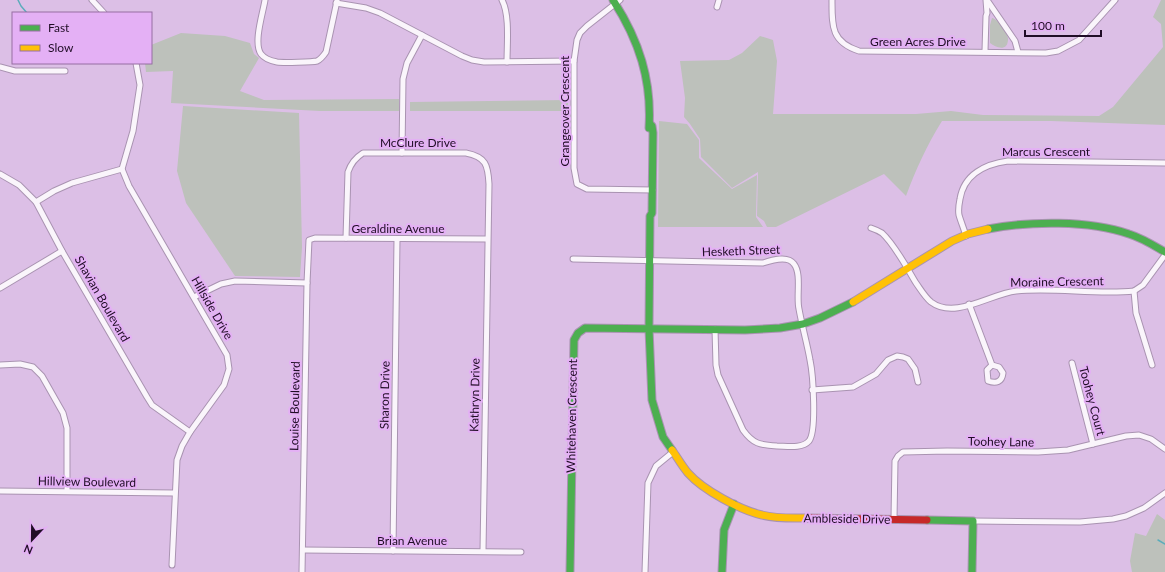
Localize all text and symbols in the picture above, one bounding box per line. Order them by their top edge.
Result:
legend [12,12,152,64]
scale bar [1025,12,1101,38]
text: 100 m [1031,18,1065,33]
text: Fast [48,20,70,35]
street label: Green Acres Drive [870,34,966,49]
text: Slow [48,40,74,55]
street label: Grangeover Crescent [557,55,572,166]
street label: McClure Drive [380,135,456,150]
street label: Marcus Crescent [1002,144,1091,159]
street label: Geraldine Avenue [351,221,445,236]
street label: Hesketh Street [702,242,781,259]
street label: Shavian Boulevard [72,253,133,344]
street label: Hillside Drive [188,273,237,342]
street label: Moraine Crescent [1010,273,1105,290]
street label: Kathryn Drive [466,358,483,432]
street label: Whitehaven Crescent [563,358,580,473]
street label: Louise Boulevard [286,361,303,451]
street label: Sharon Drive [376,361,393,429]
street label: Toohey Court [1076,365,1109,438]
street label: Toohey Lane [968,433,1034,450]
street label: Hillview Boulevard [38,473,136,490]
street label: Ambleside Drive [804,510,890,527]
north arrow [12,520,52,560]
street label: Brian Avenue [377,533,447,548]
text: N [22,542,34,557]

